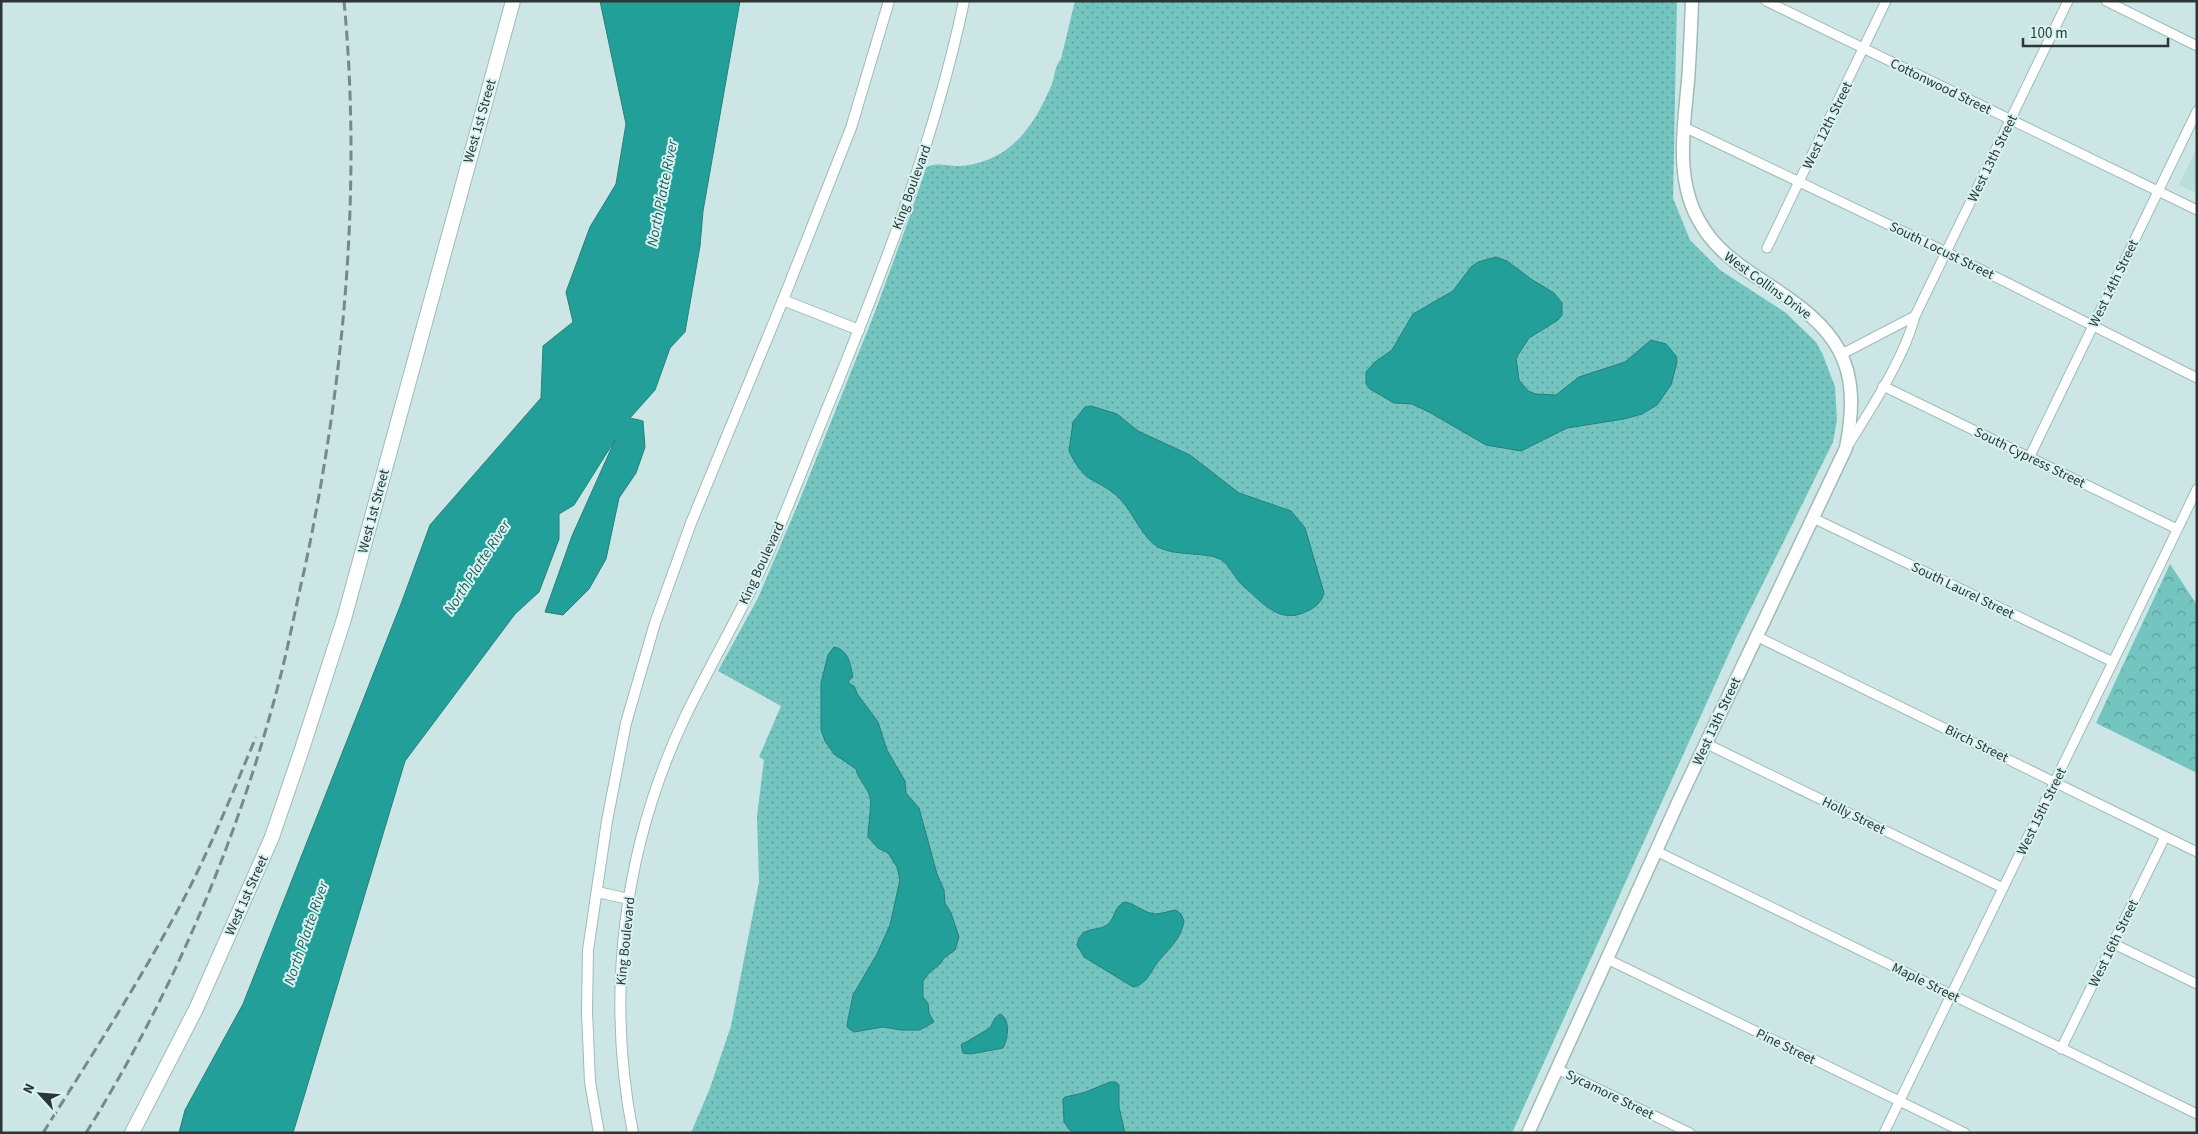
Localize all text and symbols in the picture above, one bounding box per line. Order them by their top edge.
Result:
scale bar [2023,15,2168,47]
text: 100 m [2030,23,2068,44]
street label: Cottonwood Street [1887,54,1995,120]
street label: West 1st Street [458,77,502,165]
street label: West 12th Street [1798,78,1858,173]
street label: West 13th Street [1963,111,2023,206]
water label: North Platte River [642,137,683,248]
street label: King Boulevard [887,142,937,233]
street label: South Locust Street [1886,217,1998,285]
street label: West 14th Street [2084,236,2144,331]
street label: West Collins Drive [1720,247,1815,324]
street label: South Cypress Street [1971,422,2089,494]
street label: West 1st Street [353,467,395,555]
water label: North Platte River [439,515,516,618]
street label: King Boulevard [734,519,790,608]
street label: South Laurel Street [1908,557,2018,625]
street label: West 13th Street [1688,674,1746,769]
street label: Birch Street [1941,720,2012,768]
street label: West 15th Street [2012,764,2072,859]
street label: Holly Street [1818,792,1889,840]
street label: West 1st Street [220,852,274,939]
water label: North Platte River [279,878,334,988]
street label: King Boulevard [611,896,641,986]
street label: West 16th Street [2084,896,2144,991]
street label: Maple Street [1888,958,1963,1008]
street label: Pine Street [1752,1024,1819,1070]
street label: Sycamore Street [1562,1065,1657,1125]
north arrow [15,1069,65,1119]
text: N [18,1080,40,1097]

